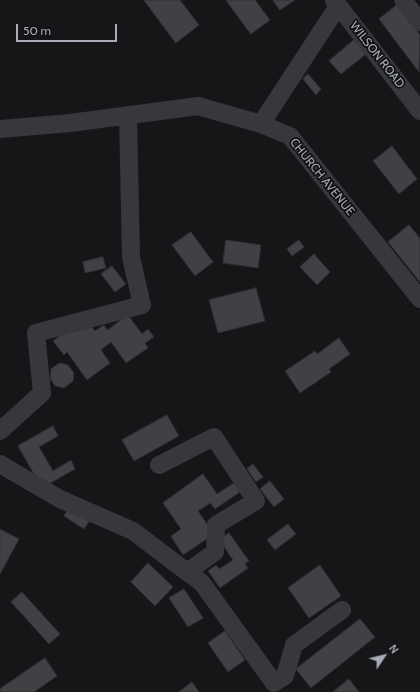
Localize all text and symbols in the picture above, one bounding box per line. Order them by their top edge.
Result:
scale bar [18,16,119,42]
street label: WILSON ROAD [347,19,407,91]
text: 50 m [23,23,51,38]
street label: CHURCH AVENUE [287,136,357,218]
north arrow [364,636,404,676]
text: N [386,642,402,656]

